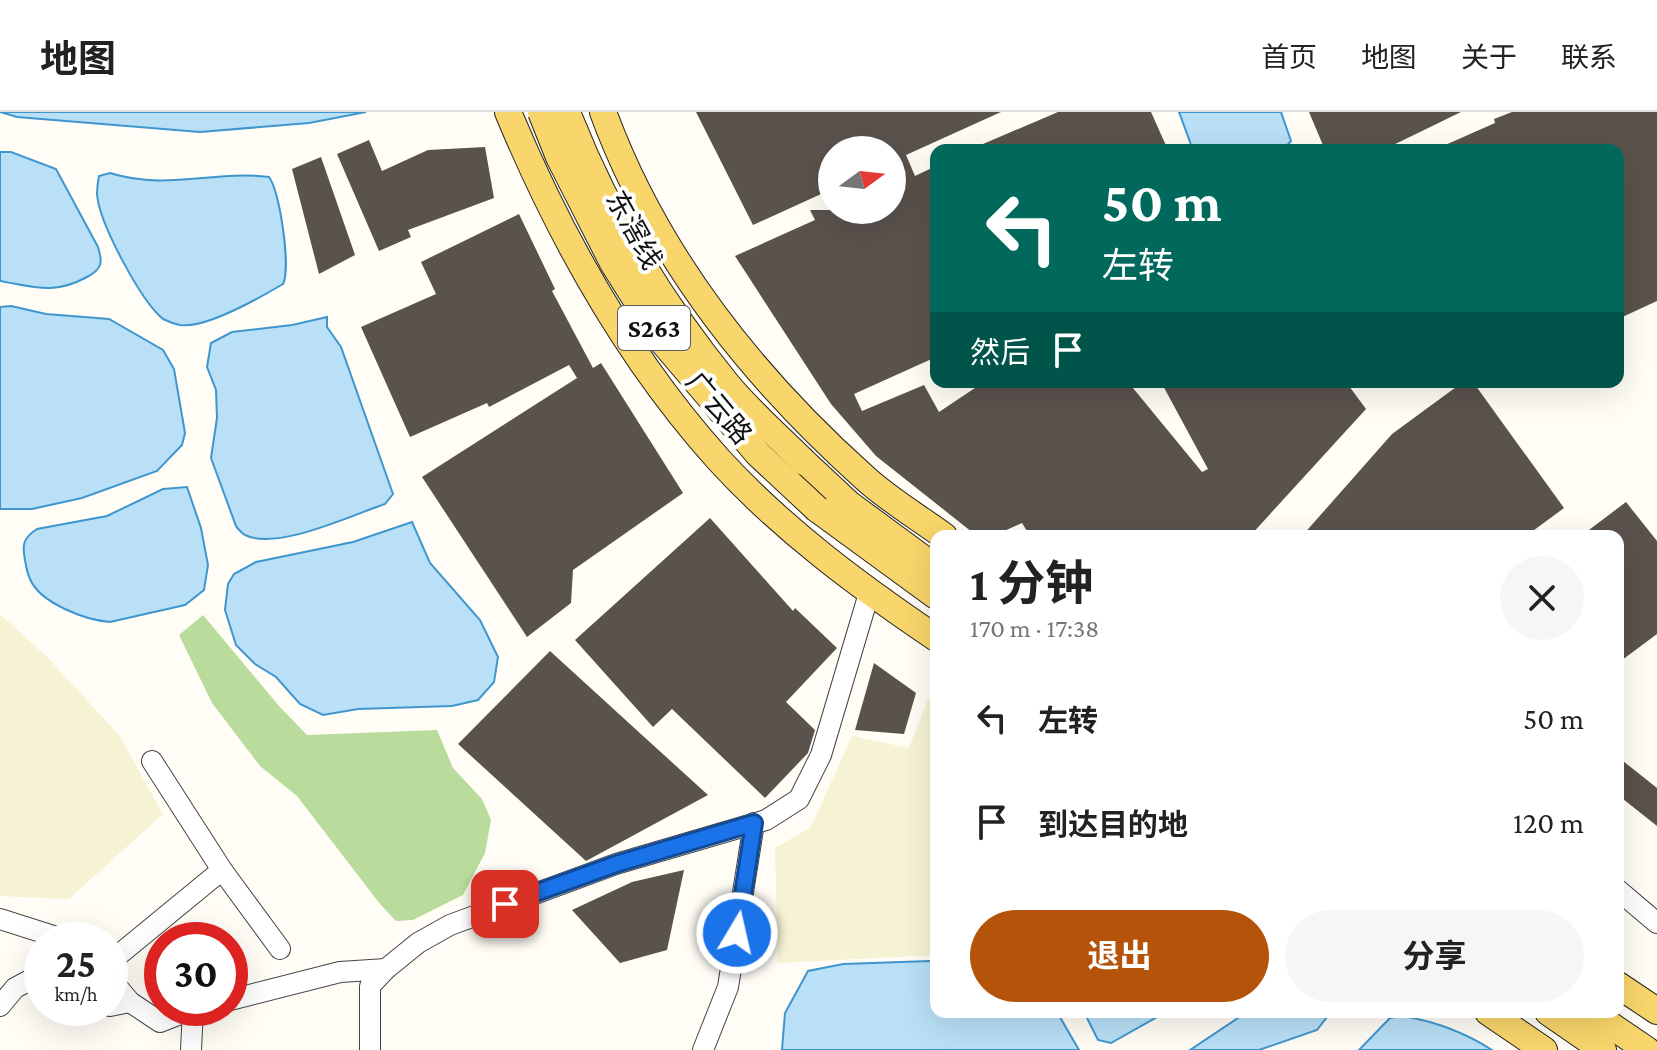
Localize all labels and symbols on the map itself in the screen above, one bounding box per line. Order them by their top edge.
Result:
north arrow [818,136,906,224]
street label: 东滘线 [600,186,668,274]
road number: S263 [618,306,690,350]
street label: 广云路 [680,366,758,450]
pin [471,870,539,938]
position arrow [695,891,779,975]
speed limit sign: 30 [144,922,248,1026]

